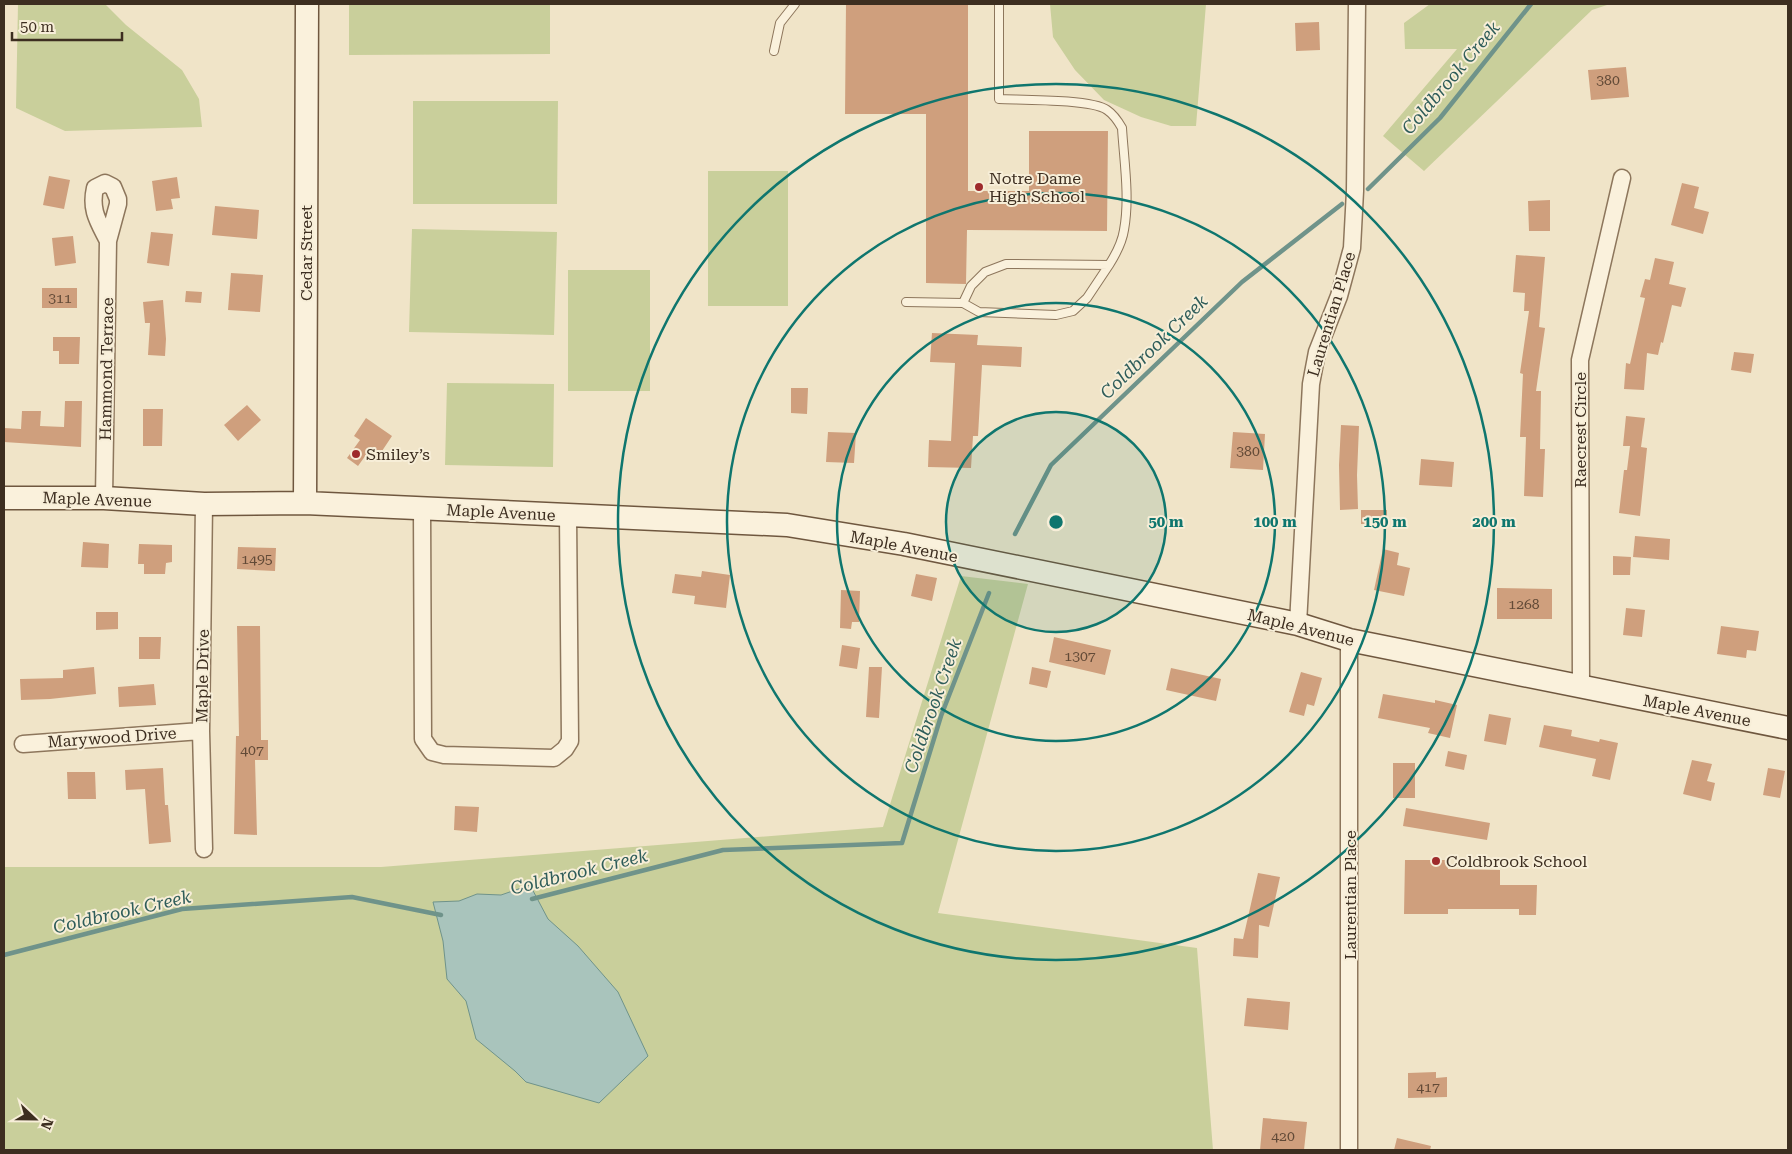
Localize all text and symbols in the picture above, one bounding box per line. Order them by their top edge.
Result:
scale bar [12,10,122,42]
water label: Coldbrook Creek [1397,17,1504,138]
text: 50 m [20,18,55,36]
house number: 380 [1596,72,1620,88]
place label: Notre Dame High School [989,169,1085,206]
marker: Notre Dame High School [973,181,985,193]
street label: Cedar Street [297,205,316,301]
street label: Laurentian Place [1303,249,1360,379]
house number: 311 [48,290,72,306]
water label: Coldbrook Creek [1096,290,1212,403]
street label: Hammond Terrace [96,297,117,441]
street label: Raecrest Circle [1571,372,1590,488]
house number: 380 [1236,443,1260,459]
place label: Smiley’s [366,445,430,464]
marker: Smiley’s [350,448,362,460]
street label: Maple Avenue [42,488,152,511]
street label: Maple Avenue [446,500,556,525]
centre of rings [1047,513,1065,531]
text: 50 m [1148,513,1184,531]
text: 100 m [1253,513,1297,531]
text: 150 m [1363,513,1407,531]
text: 200 m [1472,513,1516,531]
street label: Maple Avenue [848,527,960,566]
house number: 1495 [241,551,273,567]
house number: 1268 [1508,596,1540,612]
street label: Maple Avenue [1246,605,1356,650]
street label: Maple Drive [192,629,213,723]
water label: Coldbrook Creek [900,636,965,776]
house number: 1307 [1064,648,1096,664]
street label: Maple Avenue [1641,691,1753,730]
street label: Marywood Drive [47,724,177,751]
house number: 407 [240,742,264,758]
street label: Laurentian Place [1341,830,1360,960]
water label: Coldbrook Creek [508,844,650,899]
place label: Coldbrook School [1446,852,1587,871]
marker: Coldbrook School [1430,855,1442,867]
water label: Coldbrook Creek [51,885,193,938]
house number: 417 [1416,1079,1440,1095]
north arrow [10,1094,60,1144]
text: N [38,1116,56,1132]
house number: 420 [1271,1128,1295,1144]

